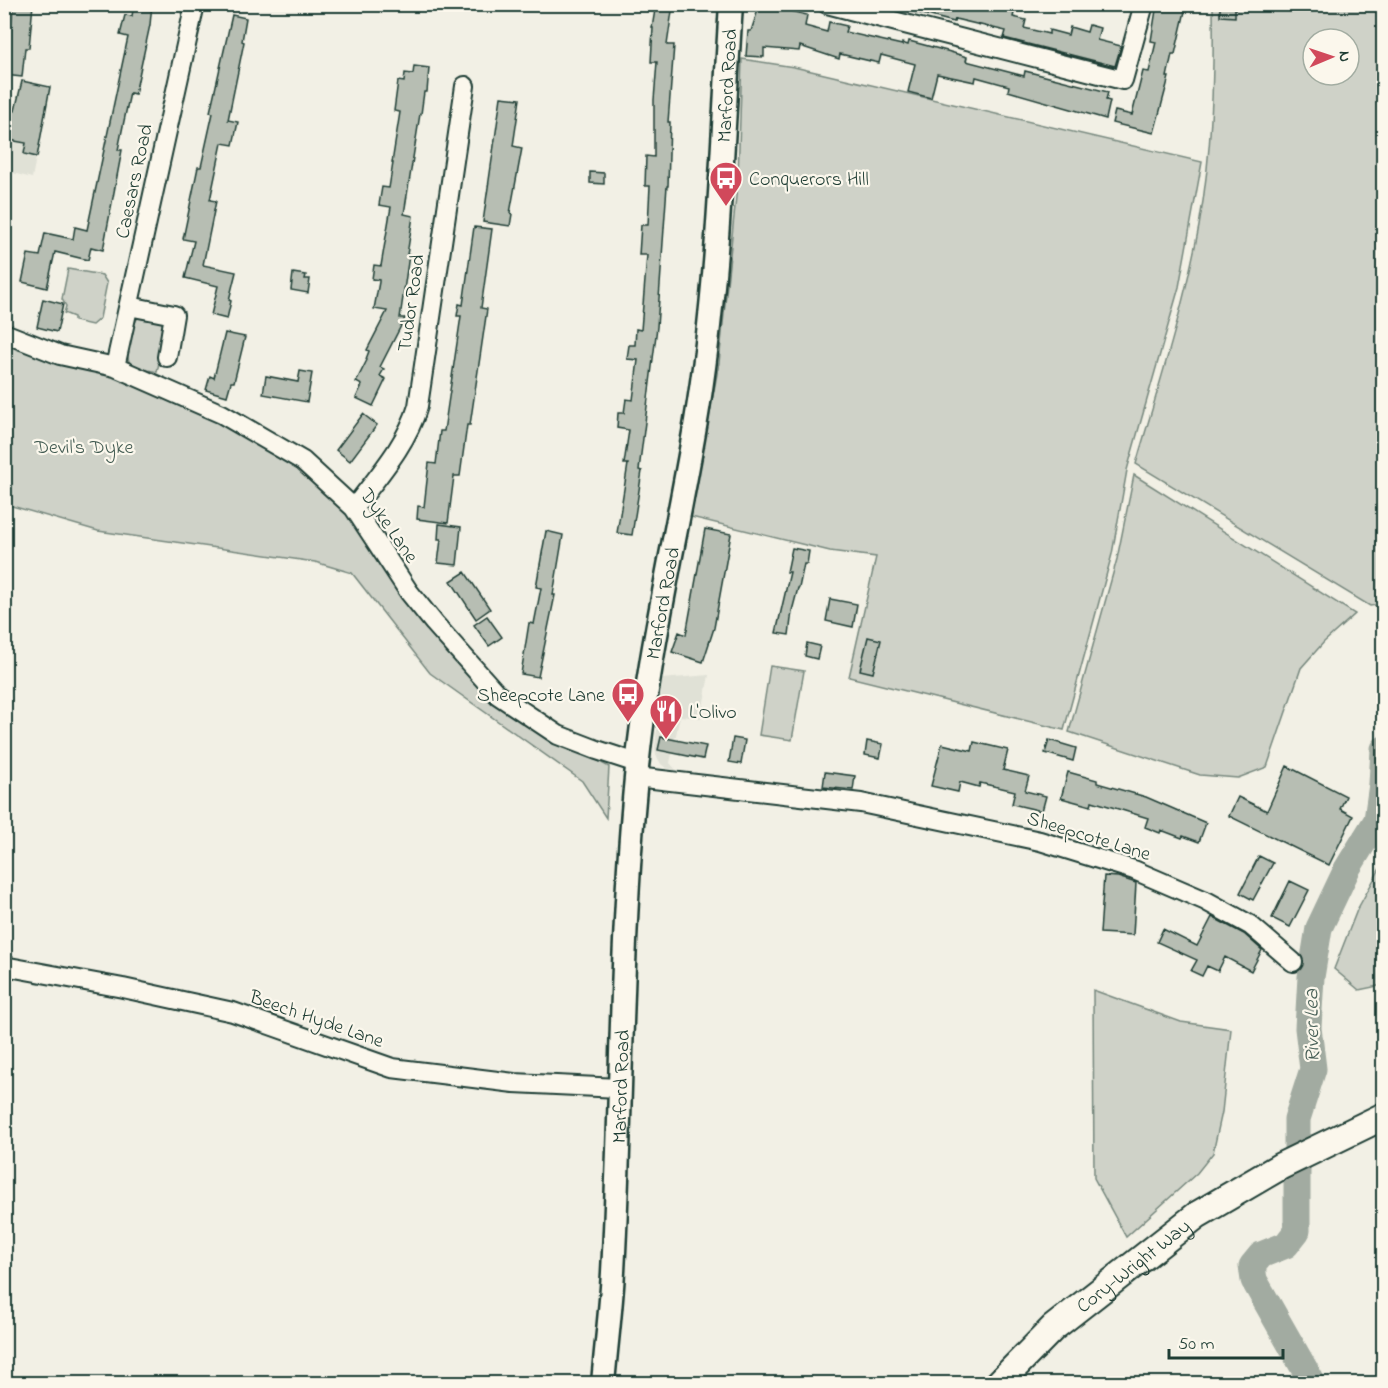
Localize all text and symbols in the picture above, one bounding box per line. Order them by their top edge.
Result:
north arrow [1301,27,1361,87]
street label: Marford Road [711,28,746,143]
text: N [1332,51,1356,63]
street label: Caesars Road [109,121,162,242]
bus stop icon: Conquerors Hill [708,160,744,207]
place label: Conquerors Hill [749,166,869,195]
street label: Tudor Road [391,253,434,354]
park label: Devil's Dyke [33,434,134,463]
street label: Dyke Lane [351,482,424,570]
street label: Marford Road [640,545,689,662]
bus stop icon: Sheepcote Lane [610,676,646,723]
place label: Sheepcote Lane [477,682,605,711]
restaurant icon: L'Olivo [648,693,684,740]
place label: L'Olivo [689,699,737,728]
street label: Sheepcote Lane [1023,805,1154,870]
street label: Beech Hyde Lane [244,983,387,1057]
water label: River Lea [1297,988,1329,1063]
street label: Marford Road [606,1029,639,1144]
street label: Cory-Wright Way [1071,1213,1198,1321]
scale bar [1169,1322,1283,1360]
text: 50 m [1178,1332,1215,1358]

